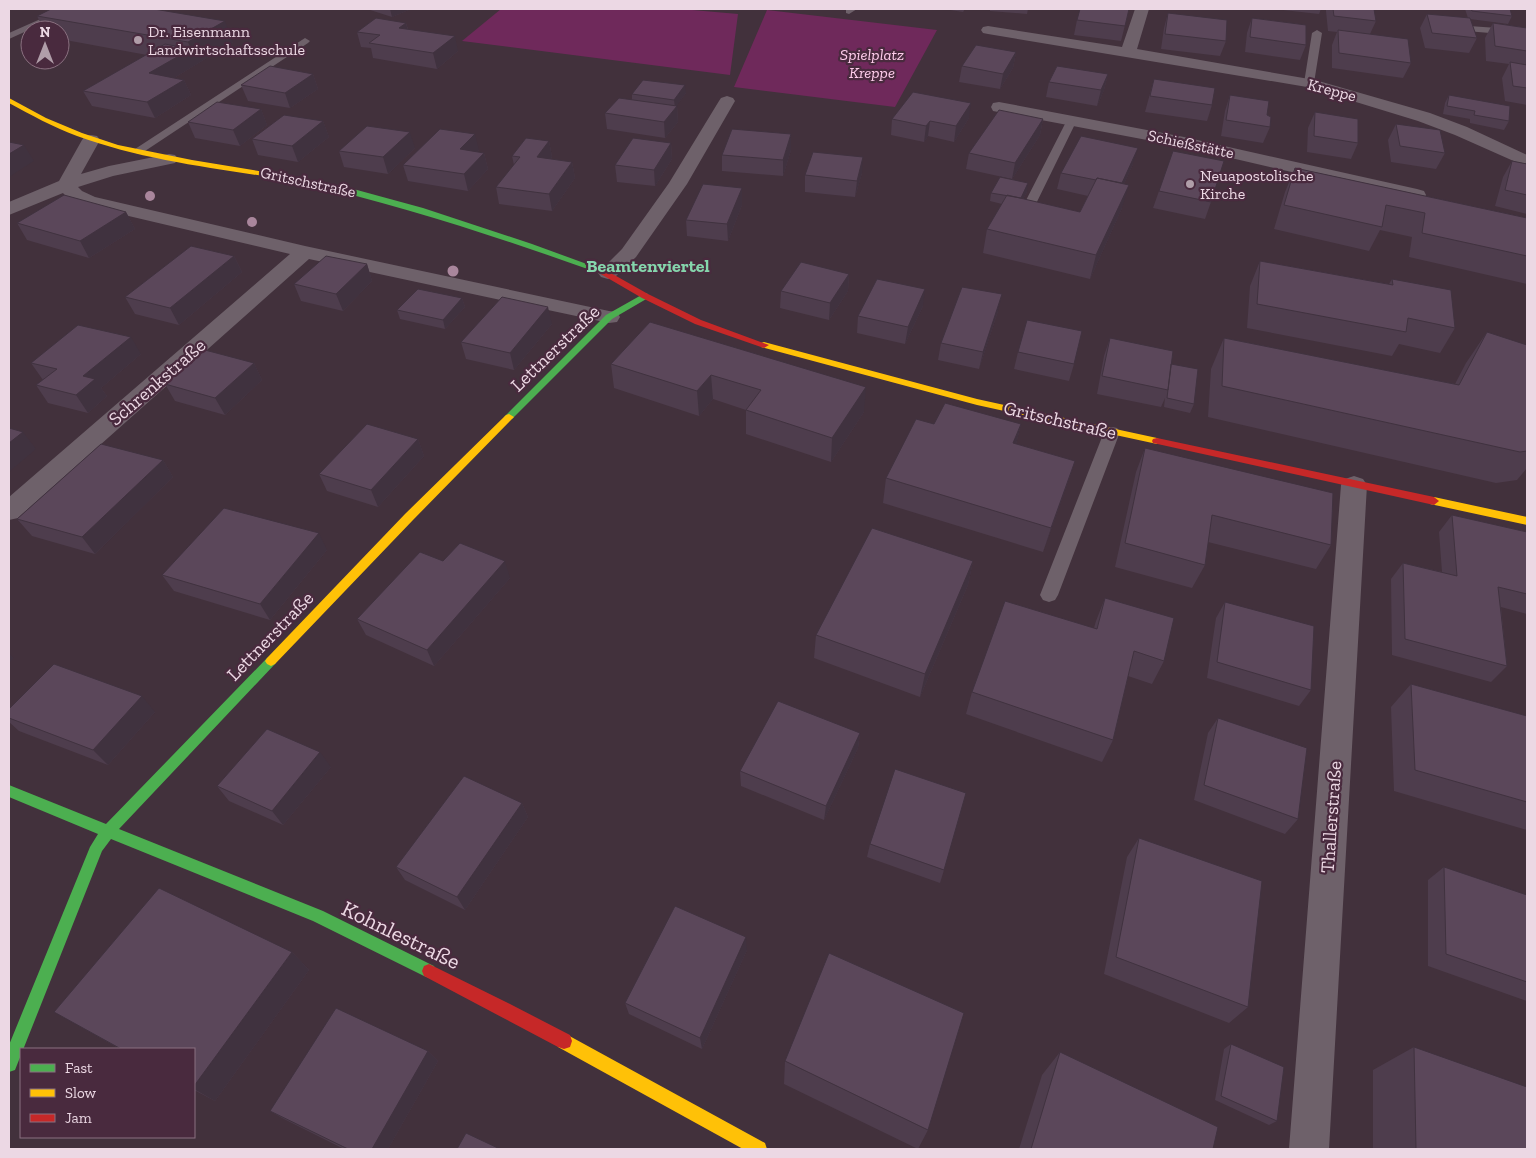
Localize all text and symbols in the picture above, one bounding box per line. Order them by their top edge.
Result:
north arrow [20,20,70,70]
place label: Dr. Eisenmann Landwirtschaftsschule [148,22,305,59]
text: N [40,24,51,41]
marker: Dr. Eisenmann Landwirtschaftsschule [132,34,144,46]
park label: Spielplatz Kreppe [840,45,904,82]
street label: Kreppe [1306,74,1358,106]
street label: Schießstätte [1146,126,1236,162]
street label: Gritschstraße [259,163,357,201]
place label: Neuapostolische Kirche [1200,166,1313,203]
marker: Neuapostolische Kirche [1184,178,1196,190]
district label: Beamtenviertel [586,255,710,277]
street label: Lettnerstraße [506,300,604,396]
street label: Schrenkstraße [104,334,210,430]
street label: Gritschstraße [1001,396,1119,444]
street label: Lettnerstraße [222,587,318,685]
street label: Thallerstraße [1316,760,1346,874]
street label: Kohnlestraße [337,895,465,975]
legend [20,1048,195,1138]
text: Fast [65,1059,93,1077]
text: Slow [65,1084,97,1102]
text: Jam [65,1109,92,1127]

